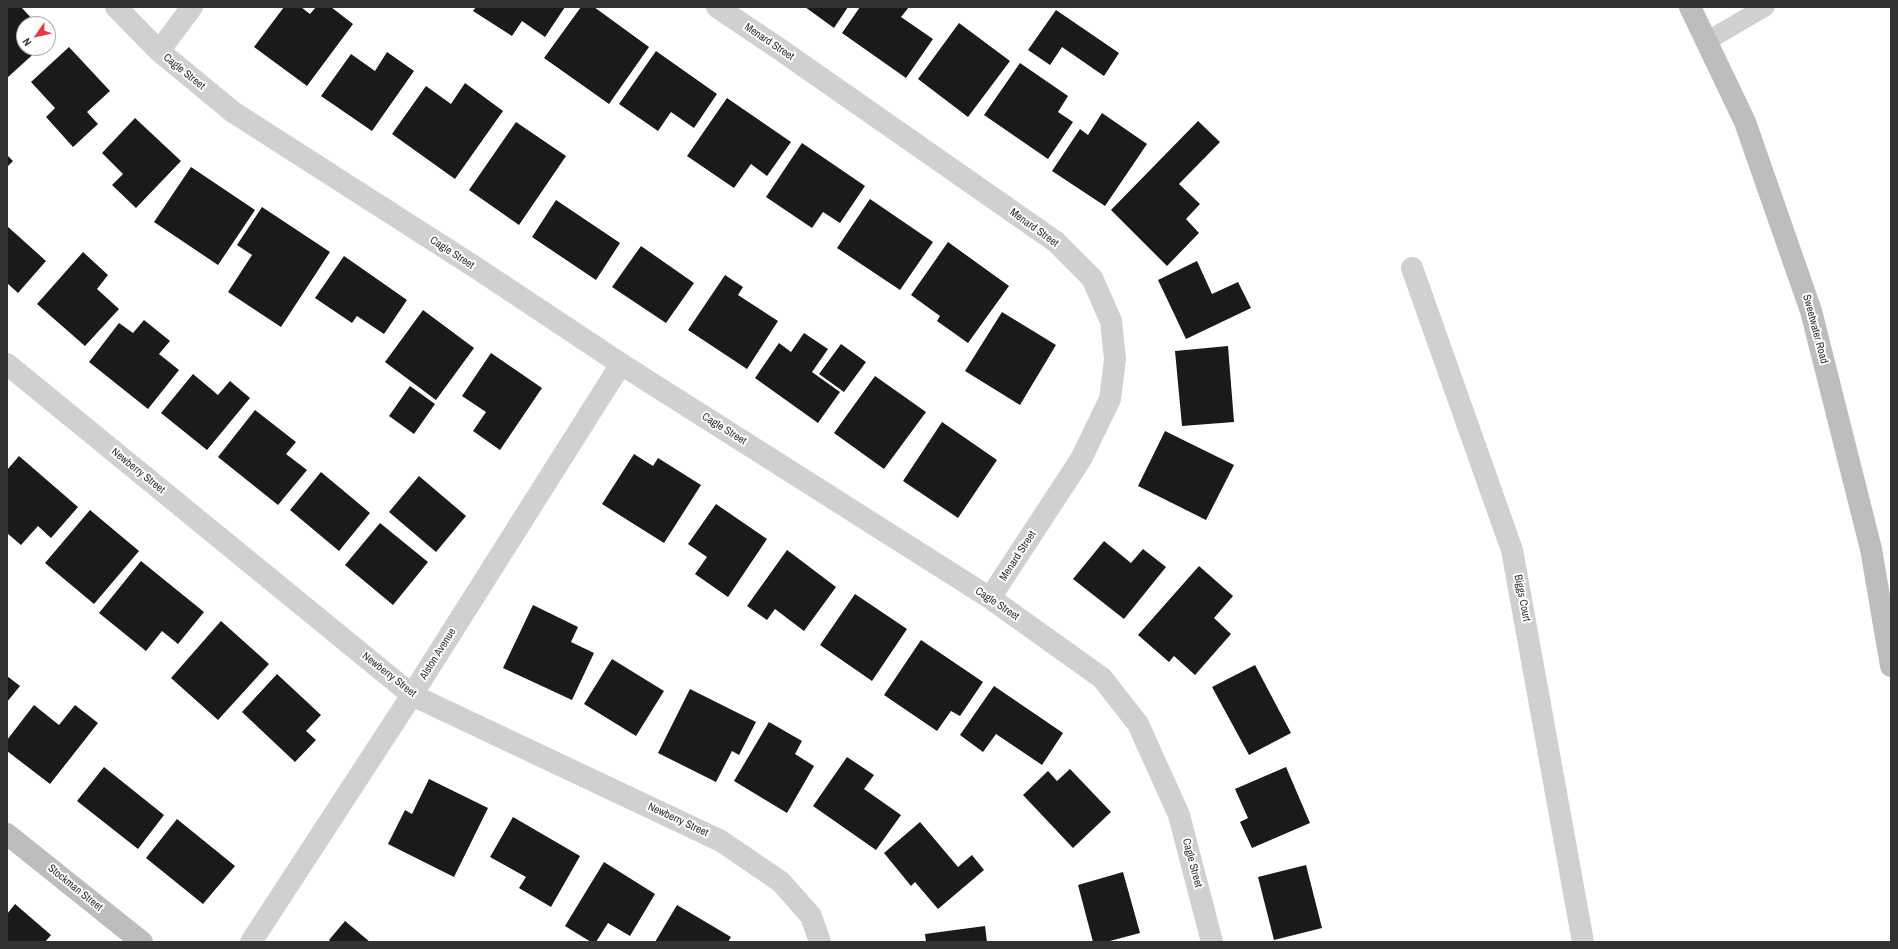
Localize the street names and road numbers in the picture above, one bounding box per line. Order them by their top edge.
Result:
street label: Menard Street [742,21,796,63]
street label: Cagle Street [160,51,208,93]
street label: Menard Street [1007,206,1061,250]
street label: Cagle Street [427,234,477,272]
street label: Sweetwater Road [1799,293,1831,365]
street label: Cagle Street [699,410,749,448]
street label: Newberry Street [109,445,167,497]
street label: Menard Street [997,528,1039,584]
street label: Biggs Court [1511,573,1533,623]
street label: Cagle Street [973,585,1021,623]
street label: Alston Avenue [417,626,459,682]
street label: Newberry Street [359,650,419,700]
street label: Newberry Street [646,800,710,840]
street label: Cagle Street [1179,837,1205,889]
street label: Stockman Street [45,862,105,914]

